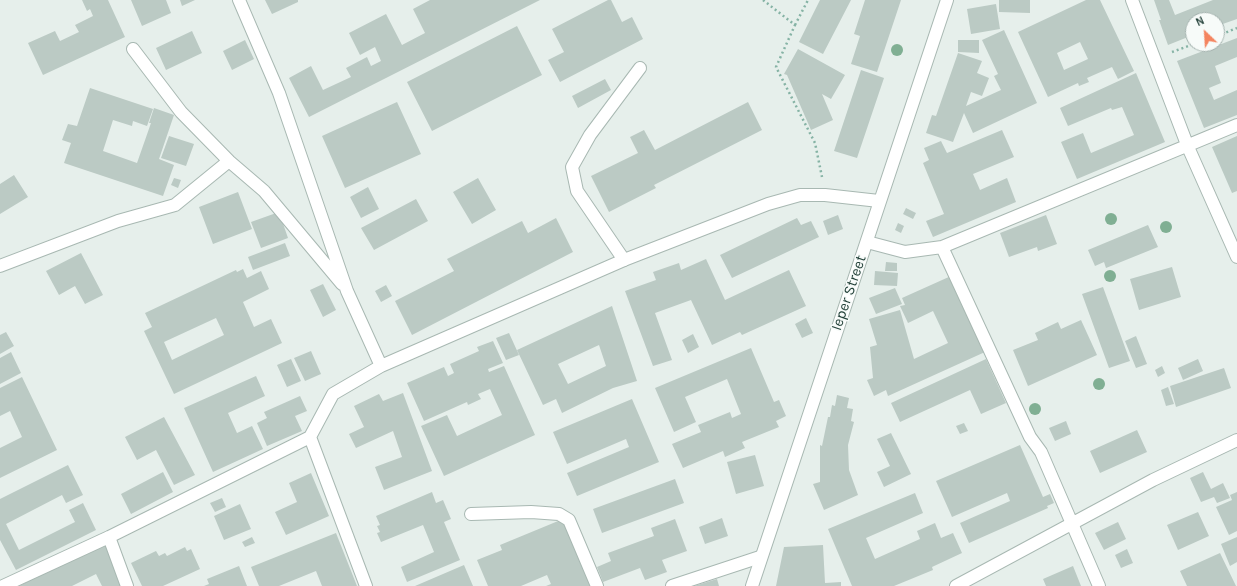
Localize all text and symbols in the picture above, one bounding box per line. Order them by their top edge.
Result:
north arrow [1185,12,1225,52]
text: N [1194,14,1206,29]
street label: Ieper Street [828,253,870,333]

